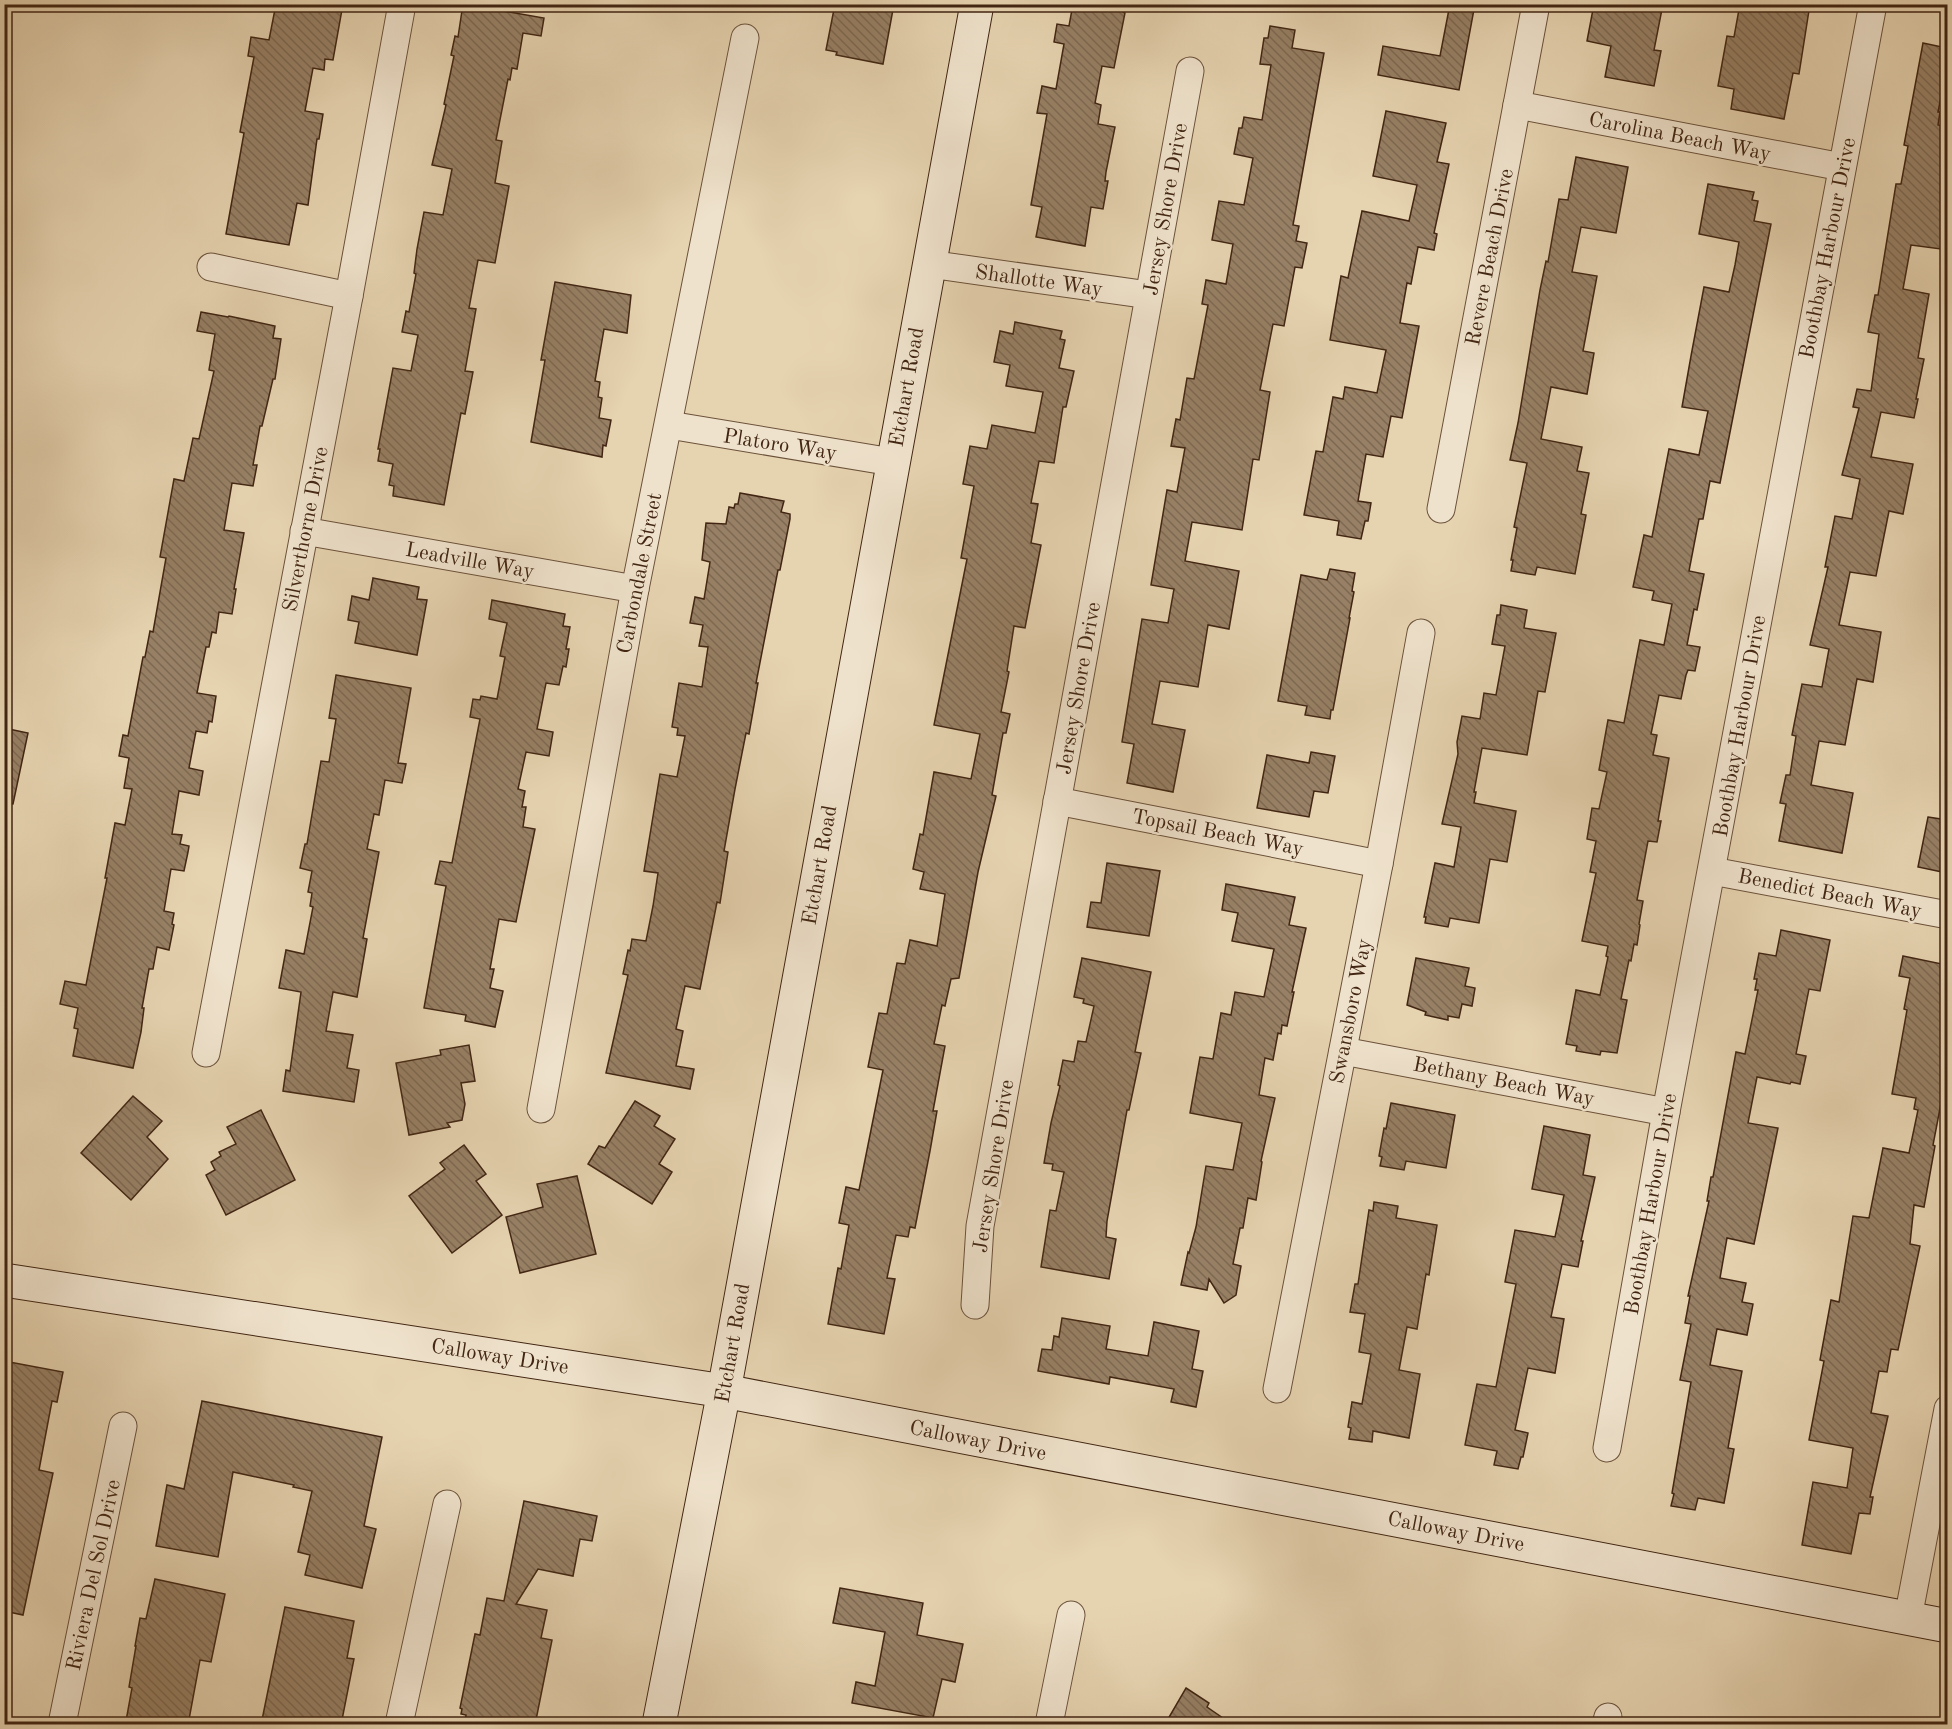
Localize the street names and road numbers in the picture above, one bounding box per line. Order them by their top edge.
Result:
street label: Carolina Beach Way [1587,109,1773,165]
street label: Jersey Shore Drive [1141,121,1192,297]
street label: Boothbay Harbour Drive [1797,136,1860,361]
street label: Revere Beach Drive [1463,167,1518,348]
street label: Shallotte Way [974,262,1104,301]
street label: Etchart Road [887,326,928,449]
street label: Platoro Way [721,426,838,465]
street label: Silverthorne Drive [280,445,333,614]
street label: Carbondale Street [615,491,666,656]
street label: Leadville Way [404,540,536,583]
street label: Jersey Shore Drive [1054,600,1105,776]
street label: Boothbay Harbour Drive [1711,614,1770,839]
street label: Etchart Road [800,804,841,927]
street label: Topsail Beach Way [1130,807,1305,860]
street label: Benedict Beach Way [1736,866,1924,923]
street label: Swansboro Way [1327,937,1376,1086]
street label: Bethany Beach Way [1411,1055,1596,1110]
street label: Jersey Shore Drive [970,1078,1019,1254]
street label: Boothbay Harbour Drive [1622,1092,1681,1317]
street label: Etchart Road [713,1282,754,1405]
street label: Calloway Drive [429,1336,570,1379]
street label: Calloway Drive [907,1418,1048,1465]
street label: Riviera Del Sol Drive [64,1478,125,1673]
street label: Calloway Drive [1385,1509,1526,1556]

